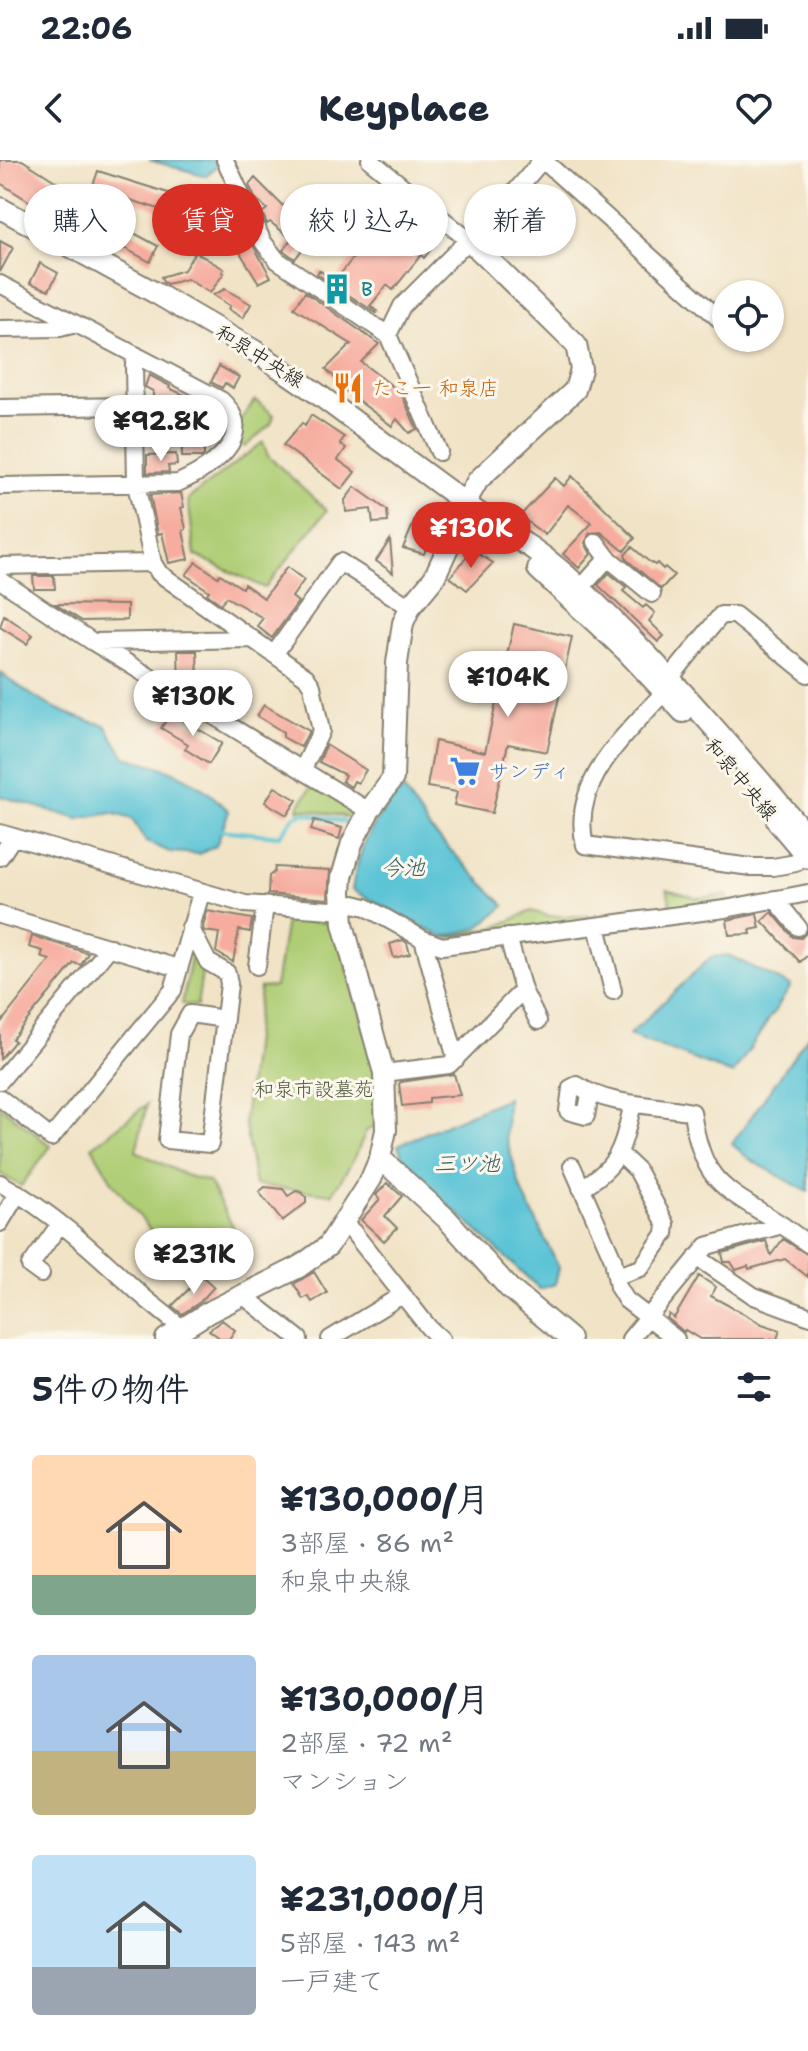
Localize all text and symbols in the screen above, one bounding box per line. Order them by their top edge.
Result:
text: 22:06 [40,8,132,49]
text: Keyplace [318,84,490,133]
icon: back [32,86,76,130]
icon: heart [732,86,776,130]
chip: 購入 [24,184,136,256]
chip: 賃貸 [152,184,264,256]
chip: 絞り込み [280,184,448,256]
chip: 新着 [464,184,576,256]
building icon: B [320,272,354,306]
place label: B [361,276,373,302]
map controls [712,280,784,352]
button: locate [712,280,784,352]
street label: 和泉中央線 [211,318,309,394]
restaurant icon: たこ一 和泉店 [331,371,365,405]
place label: たこ一 和泉店 [372,375,499,401]
pin: ¥92.8K [96,395,226,463]
text: ¥92.8K [113,403,209,438]
pin: ¥130K [415,502,527,570]
text: ¥130K [430,510,512,545]
pin: ¥104K [452,651,564,719]
text: ¥104K [467,659,549,694]
pin: ¥130K [137,670,249,738]
text: ¥130K [152,678,234,713]
street label: 和泉中央線 [699,732,783,826]
supermarket icon: サンディ [448,754,482,788]
place label: サンディ [489,758,570,784]
water label: 今池 [381,853,426,882]
park label: 和泉市設墓苑 [254,1076,374,1102]
water label: 三ツ池 [434,1149,501,1178]
pin: ¥231K [138,1228,250,1296]
text: ¥231K [153,1236,235,1271]
icon: filters [732,1365,776,1409]
text: 5件の物件 [32,1366,189,1412]
text: ¥130,000/月 [280,1476,490,1522]
icon: home [96,1487,192,1583]
text: 3部屋 · 86 m² [280,1525,454,1560]
text: 和泉中央線 [280,1563,410,1598]
text: ¥130,000/月 [280,1676,490,1722]
icon: home [96,1687,192,1783]
text: 2部屋 · 72 m² [280,1725,453,1760]
text: マンション [280,1763,409,1798]
text: ¥231,000/月 [280,1876,490,1922]
icon: home [96,1887,192,1983]
text: 5部屋 · 143 m² [280,1925,461,1960]
text: 一戸建て [280,1963,384,1998]

